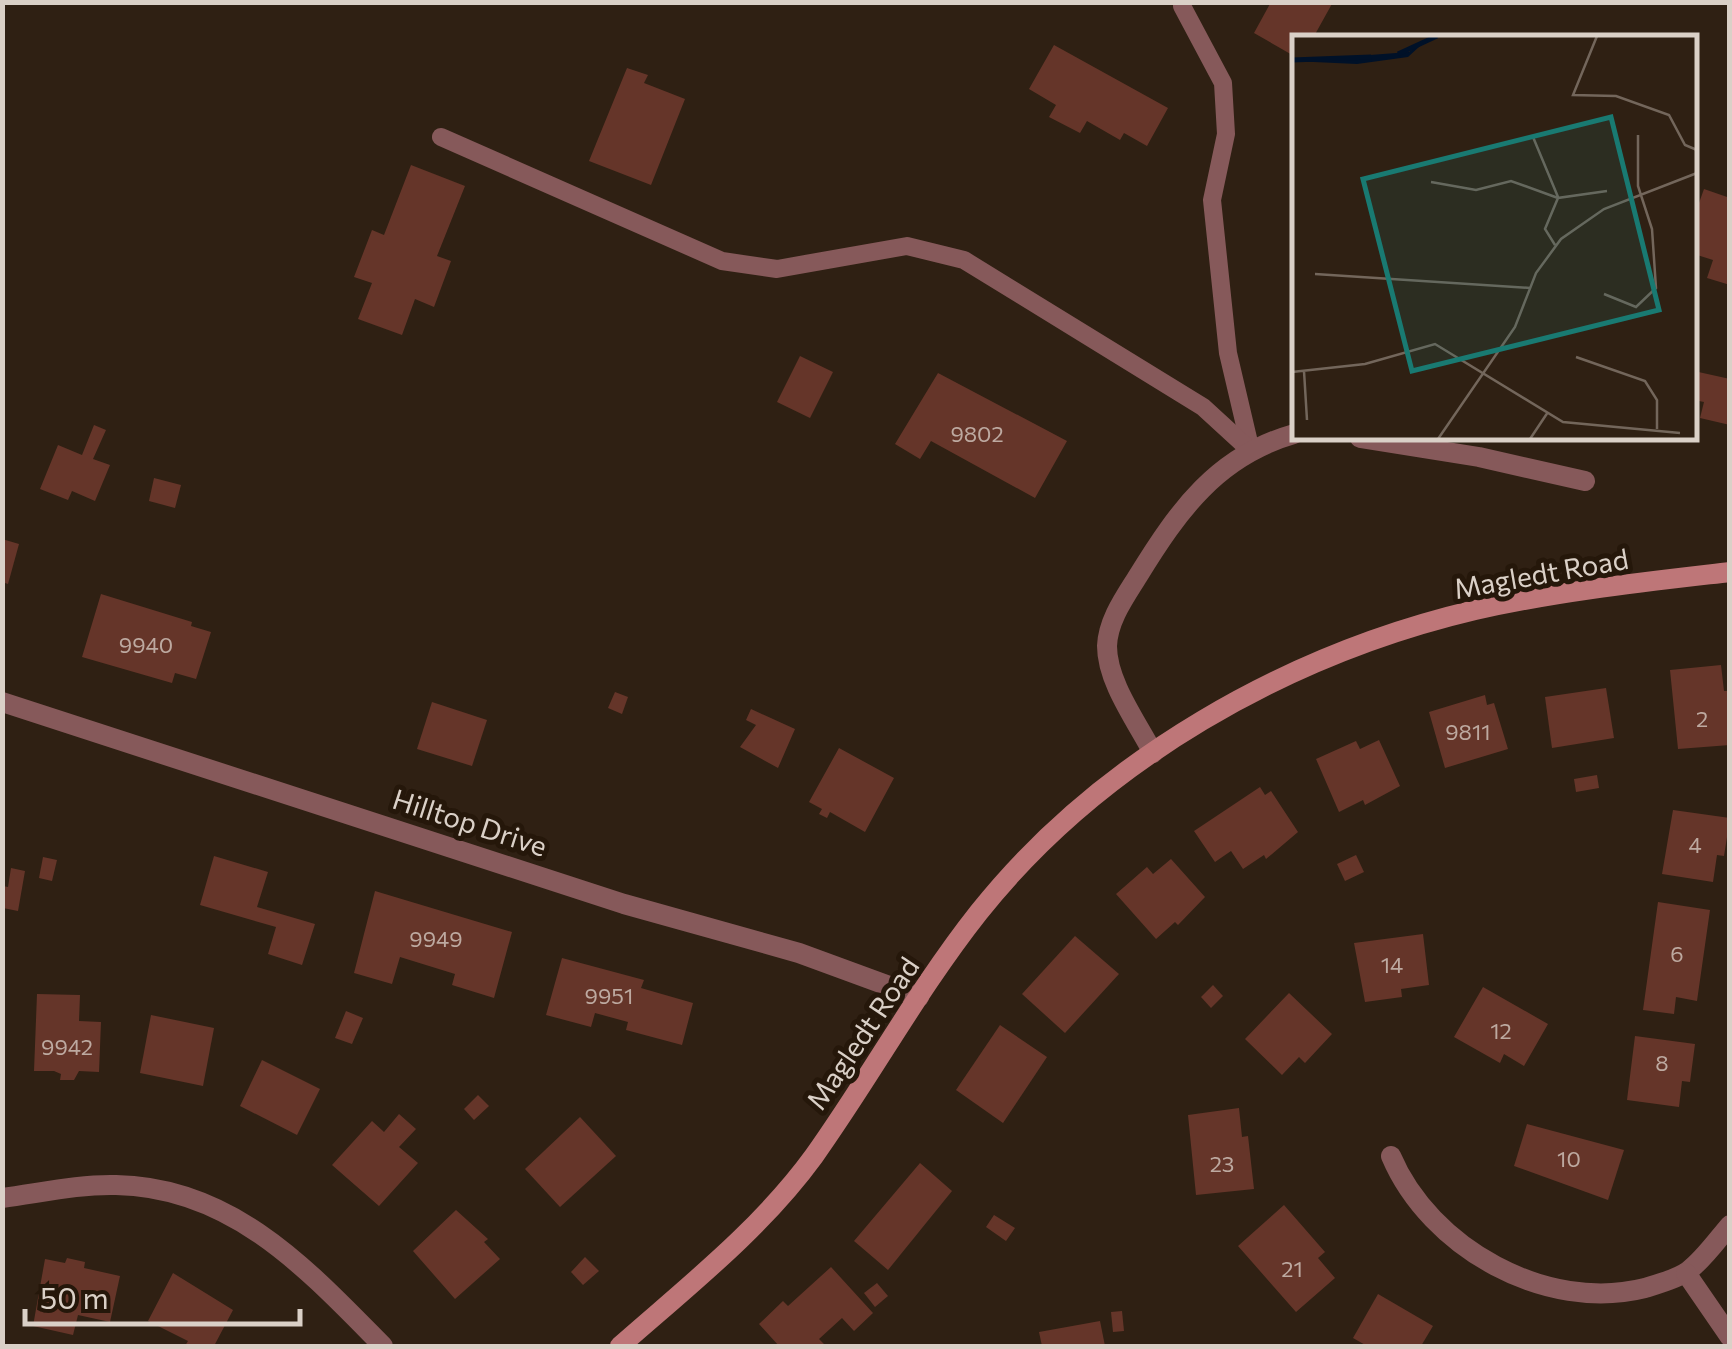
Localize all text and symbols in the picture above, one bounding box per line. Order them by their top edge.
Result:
inset map [1292,35,1697,440]
house number: 9802 [950,420,1004,447]
street label: Magledt Road [1451,541,1631,605]
house number: 9940 [119,631,173,658]
house number: 2 [1696,705,1708,732]
house number: 9811 [1445,718,1491,745]
street label: Hilltop Drive [389,781,551,863]
house number: 4 [1688,831,1702,858]
house number: 9949 [409,925,463,952]
house number: 6 [1670,940,1684,967]
street label: Magledt Road [799,950,925,1116]
house number: 14 [1381,951,1403,978]
house number: 9951 [585,982,633,1009]
house number: 12 [1490,1017,1512,1044]
house number: 9942 [41,1033,93,1060]
house number: 8 [1655,1049,1669,1076]
house number: 10 [1557,1145,1581,1172]
house number: 23 [1210,1150,1234,1177]
house number: 21 [1281,1255,1303,1282]
scale bar [25,1264,300,1326]
text: 50 m [40,1278,109,1315]

